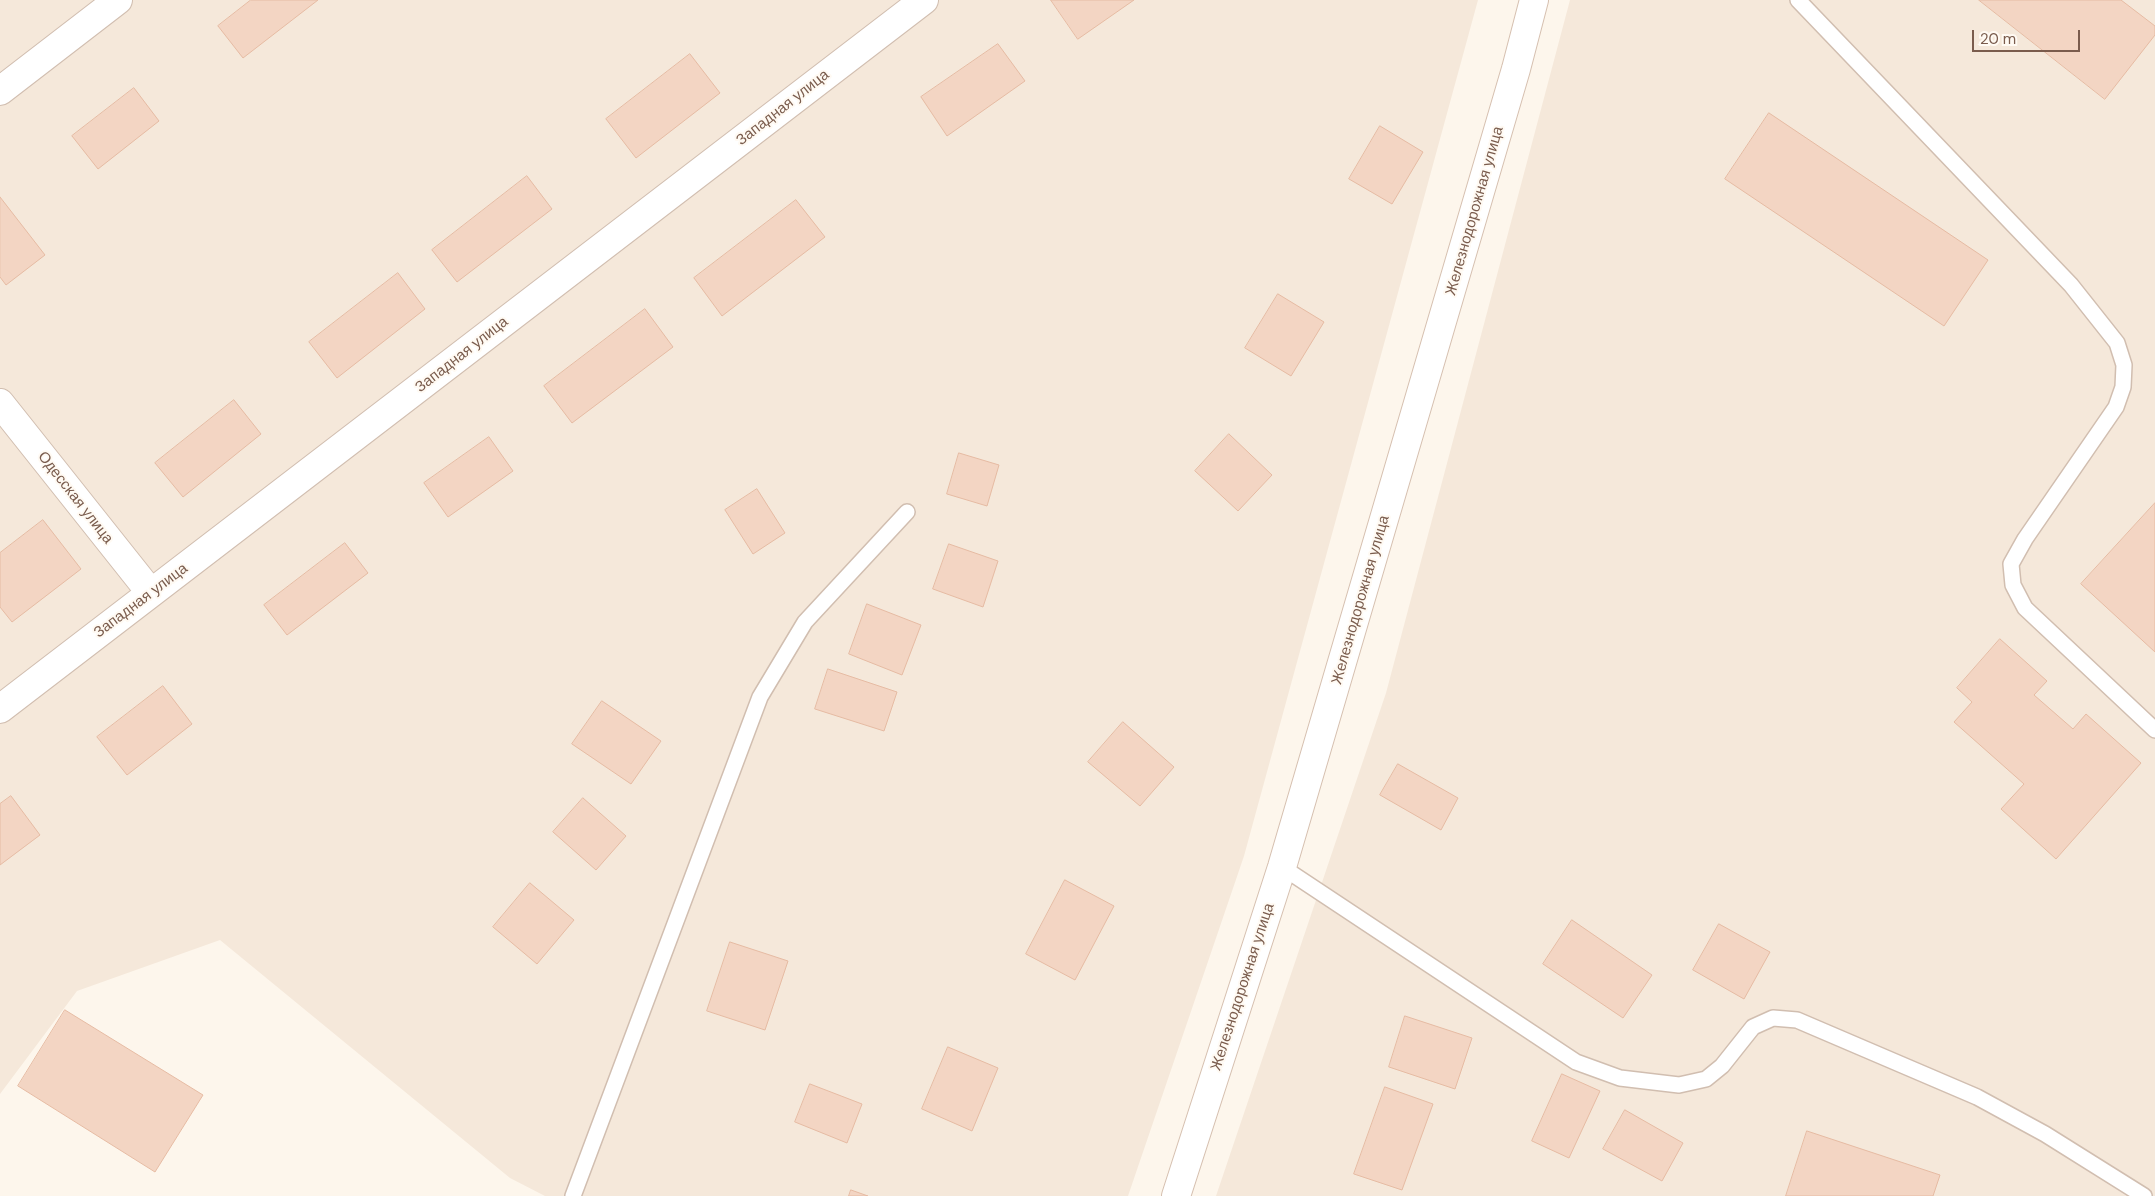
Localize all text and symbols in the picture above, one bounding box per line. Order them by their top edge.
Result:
scale bar [1975,20,2082,52]
text: 20 m [1980,29,2016,49]
street label: Западная улица [733,66,833,150]
street label: Железнодорожная улица [1442,124,1508,298]
street label: Западная улица [412,313,512,397]
street label: Одесская улица [33,448,117,548]
street label: Железнодорожная улица [1328,513,1394,687]
street label: Западная улица [91,560,191,642]
street label: Железнодорожная улица [1207,901,1279,1073]

